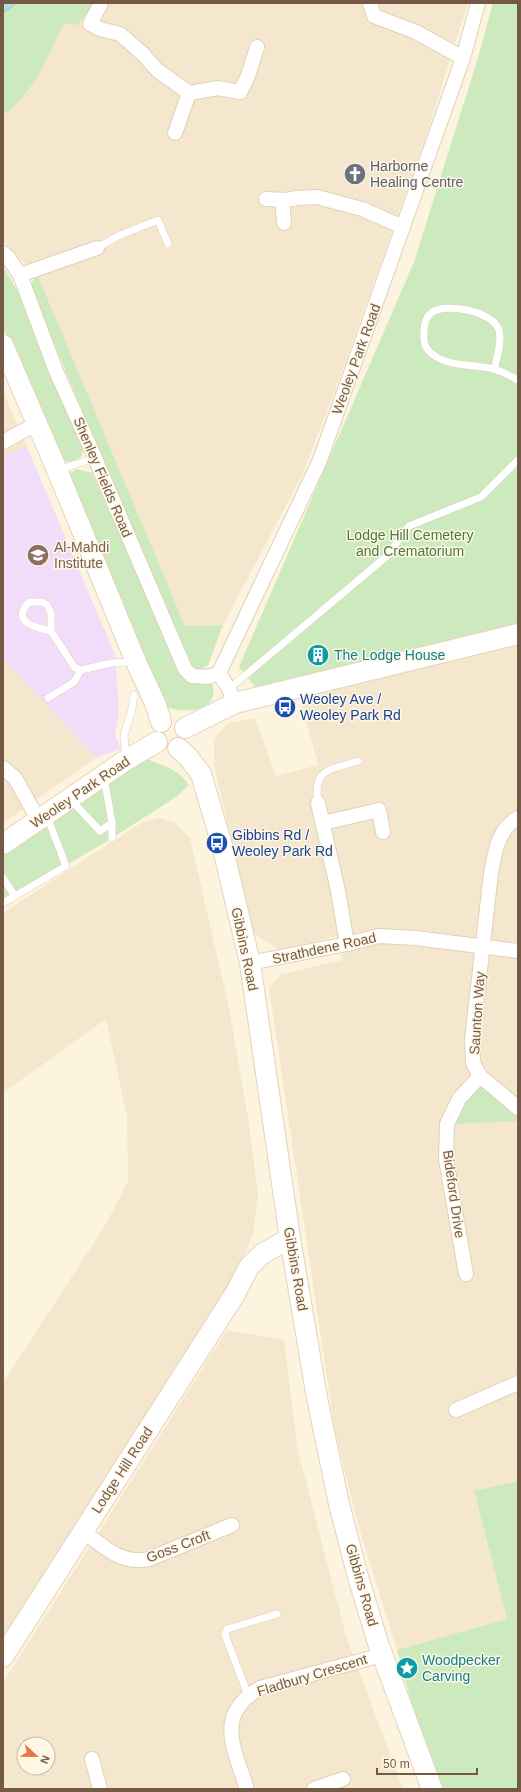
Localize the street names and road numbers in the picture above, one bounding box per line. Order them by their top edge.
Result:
street label: Weoley Park Road [329,302,383,416]
street label: Shenley Fields Road [70,414,136,540]
street label: Weoley Park Road [27,753,133,831]
street label: Gibbins Road [228,906,262,992]
street label: Strathdene Road [271,929,377,967]
street label: Saunton Way [466,971,488,1055]
street label: Bideford Drive [440,1149,468,1239]
street label: Gibbins Road [281,1226,311,1312]
street label: Lodge Hill Road [88,1424,156,1516]
street label: Goss Croft [144,1527,212,1565]
street label: Gibbins Road [343,1542,381,1628]
street label: Fladbury Crescent [255,1651,369,1699]

